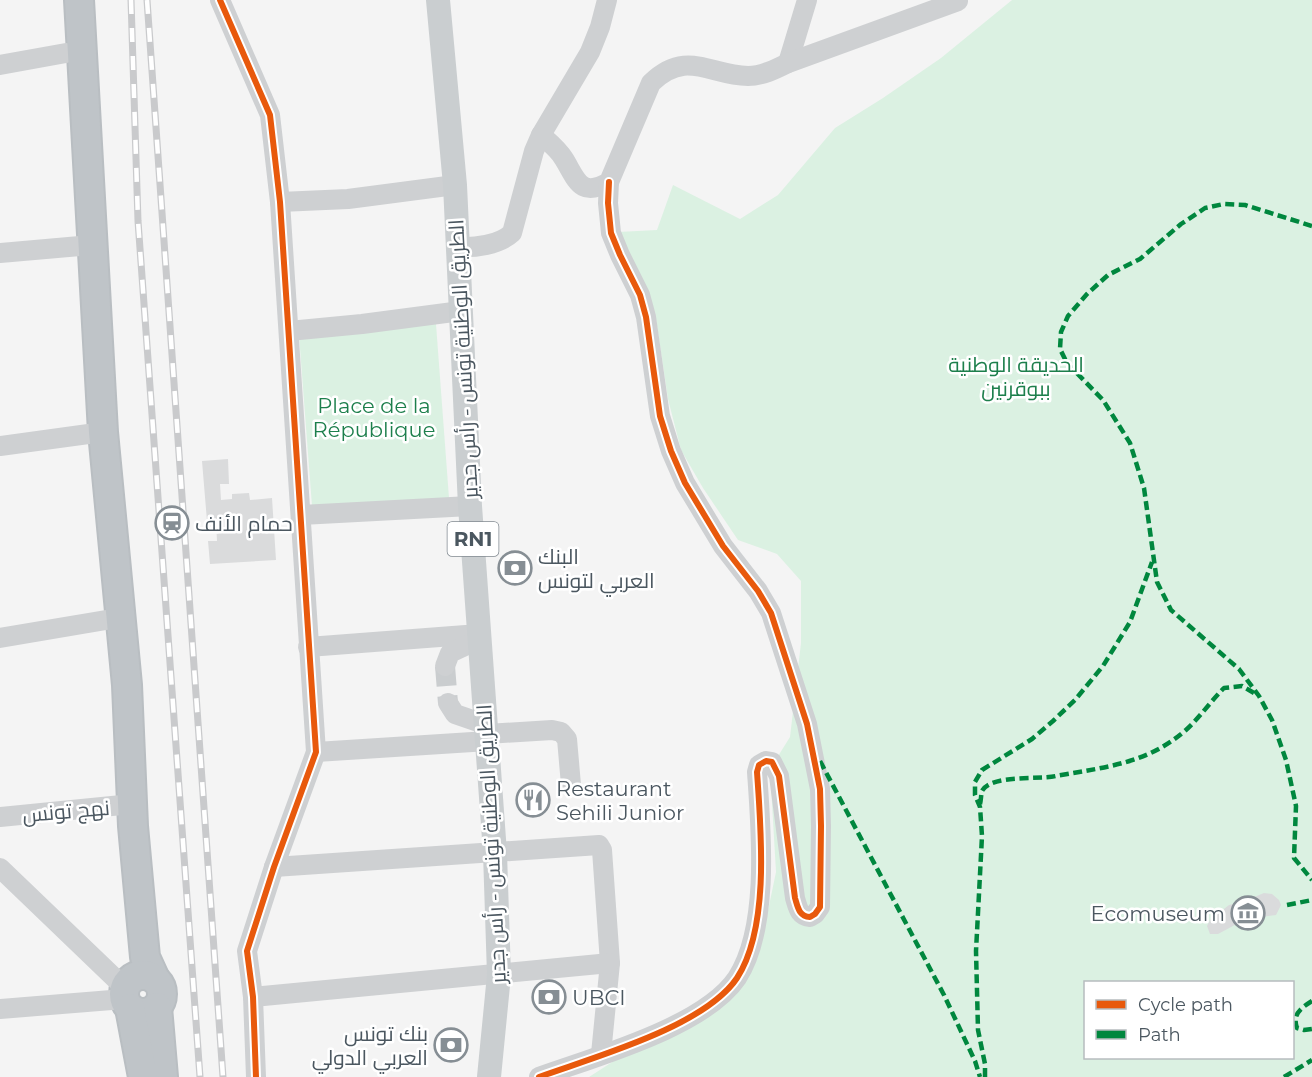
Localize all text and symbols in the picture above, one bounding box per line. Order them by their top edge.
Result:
street label: الطريق الوطنية تونس - رأس جدير [443,219,484,500]
park label: الحديقة الوطنية ببوقرنين [948,352,1084,402]
park label: Place de la République [313,393,435,442]
station icon: حمام الأنف [154,505,190,541]
place label: حمام الأنف [195,511,293,538]
road number: RN1 [448,522,498,556]
place label: البنك العربي لتونس [538,544,655,597]
bank icon: البنك العربي لتونس [497,550,533,586]
street label: الطريق الوطنية تونس - رأس جدير [471,704,512,985]
place label: Restaurant Sehili Junior [556,776,684,825]
restaurant icon: Restaurant Sehili Junior [515,782,551,818]
street label: نهج تونس [21,795,111,829]
museum icon: Ecomuseum [1230,895,1266,931]
place label: Ecomuseum [1091,901,1225,926]
bank icon: UBCI [531,979,567,1015]
legend [1084,981,1294,1059]
place label: UBCI [572,985,626,1010]
text: Cycle path [1138,994,1233,1016]
place label: بنك تونس العربي الدولي [312,1021,428,1074]
text: Path [1138,1024,1181,1046]
bank icon: بنك تونس العربي الدولي [433,1027,469,1063]

